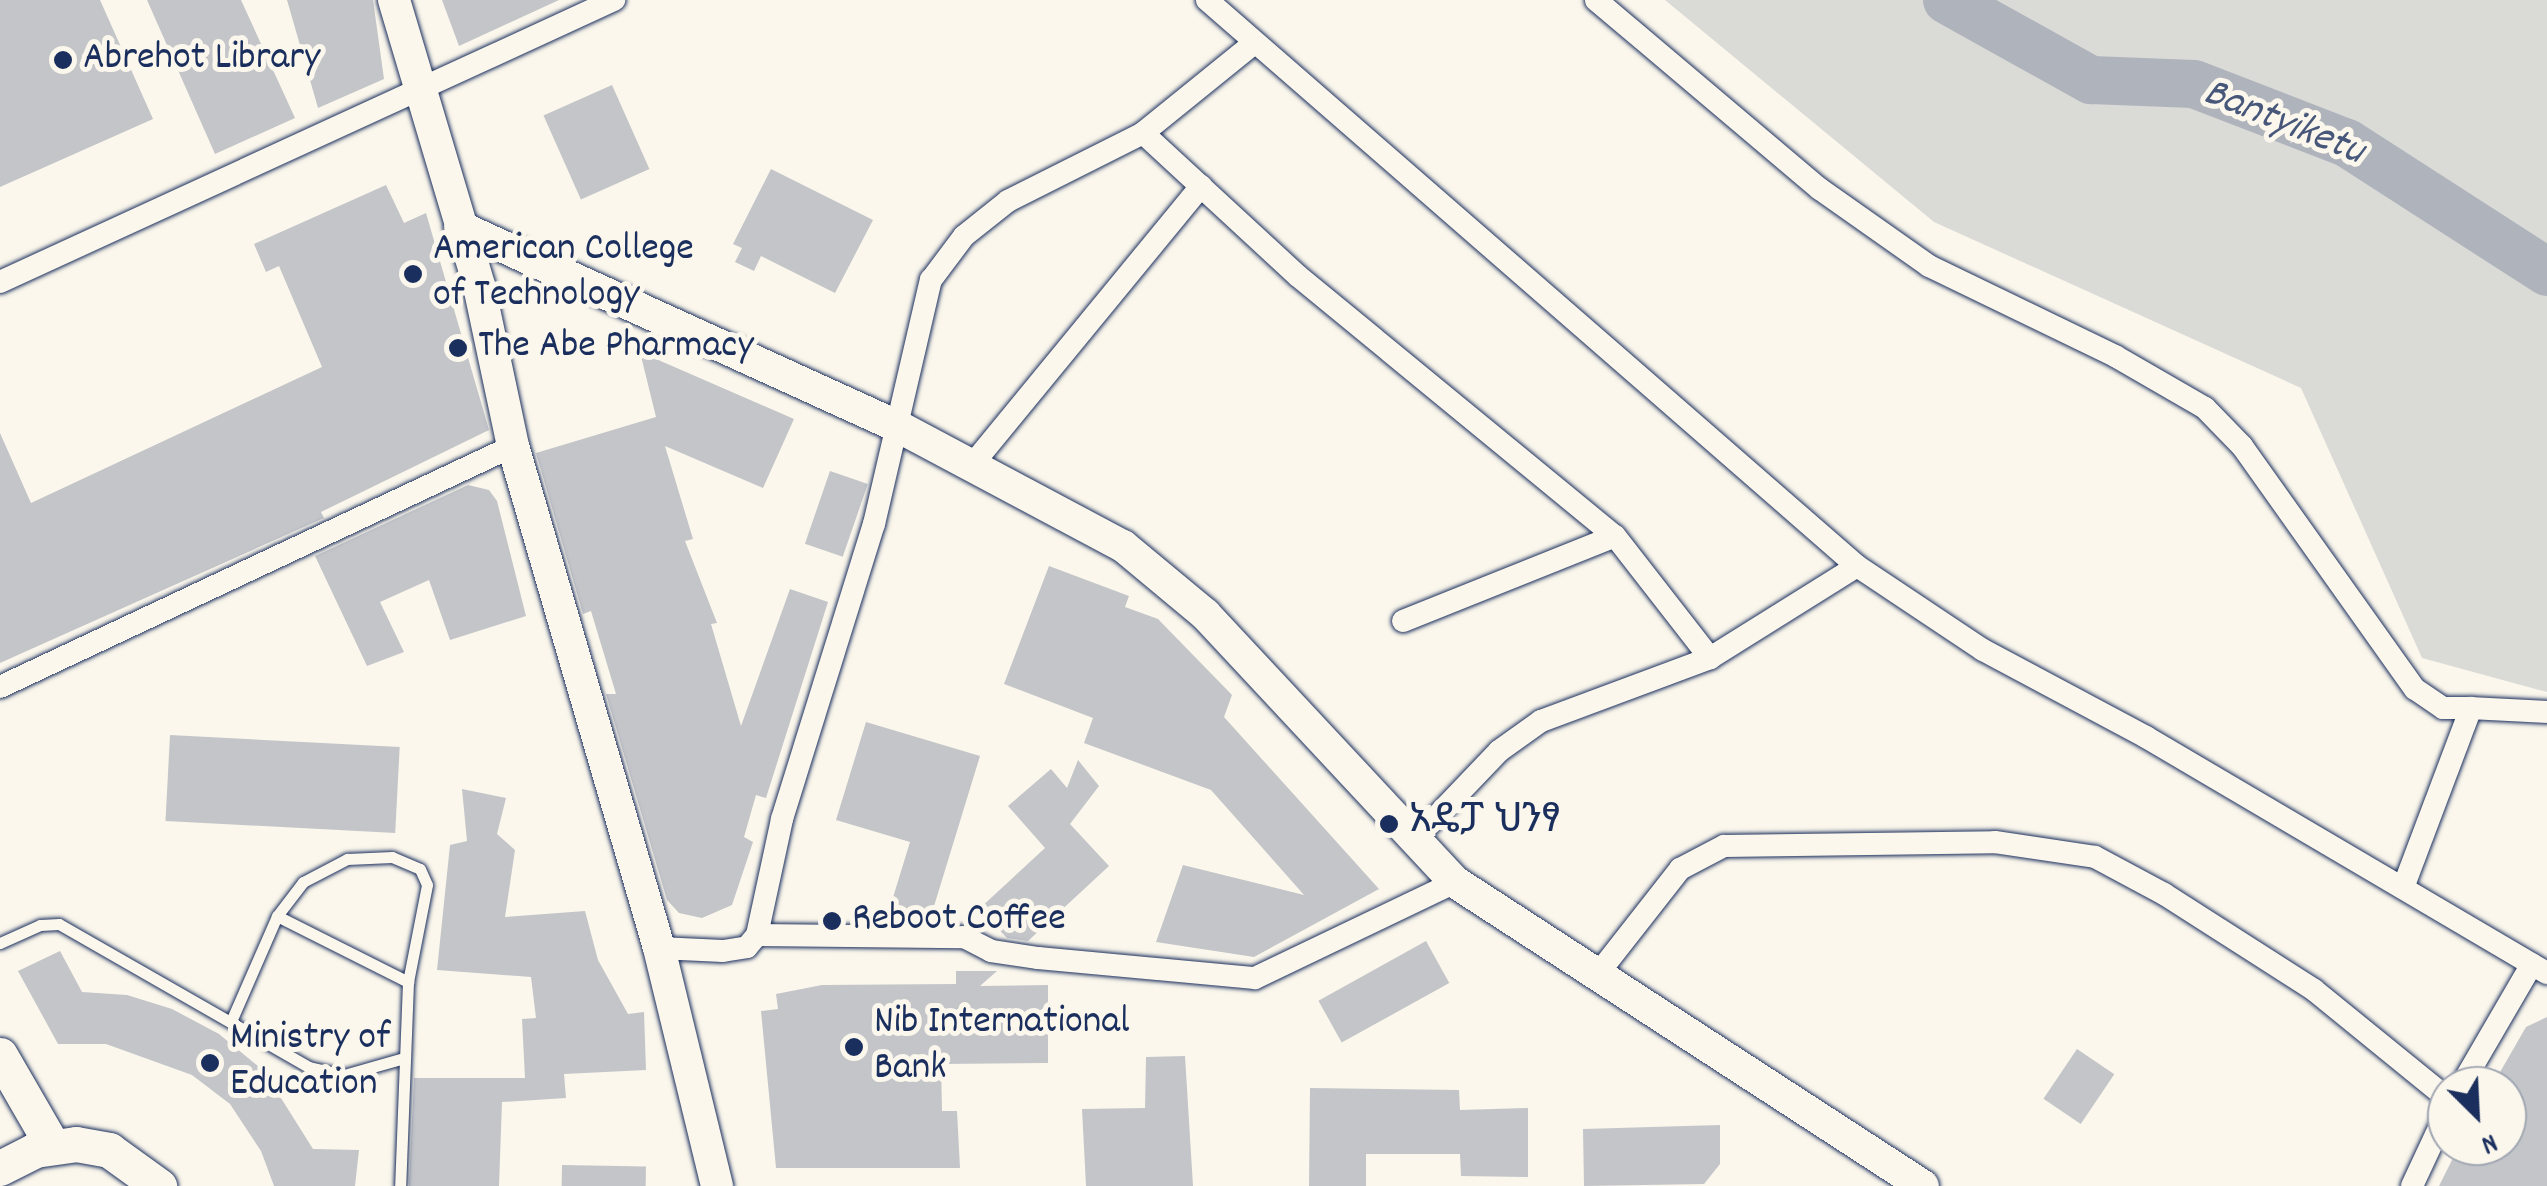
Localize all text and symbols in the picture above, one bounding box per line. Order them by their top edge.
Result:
place label: Abrehot Library [83,36,320,84]
marker: Abrehot Library [52,49,74,71]
water label: Bantyiketu [2195,69,2371,179]
place label: American College of Technology [433,227,694,321]
marker: American College of Technology [402,263,424,285]
place label: The Abe Pharmacy [478,324,754,372]
marker: The Abe Pharmacy [447,337,469,359]
place label: አዴፓ ህንፃ [1409,800,1561,848]
marker: አዴፓ ህንፃ [1378,813,1400,835]
place label: Reboot Coffee [852,897,1066,945]
marker: Reboot Coffee [821,910,843,932]
place label: Nib International Bank [874,1000,1130,1094]
place label: Ministry of Education [230,1016,390,1110]
marker: Nib International Bank [843,1036,865,1058]
marker: Ministry of Education [199,1052,221,1074]
north arrow [2427,1066,2527,1166]
text: N [2474,1120,2503,1163]

